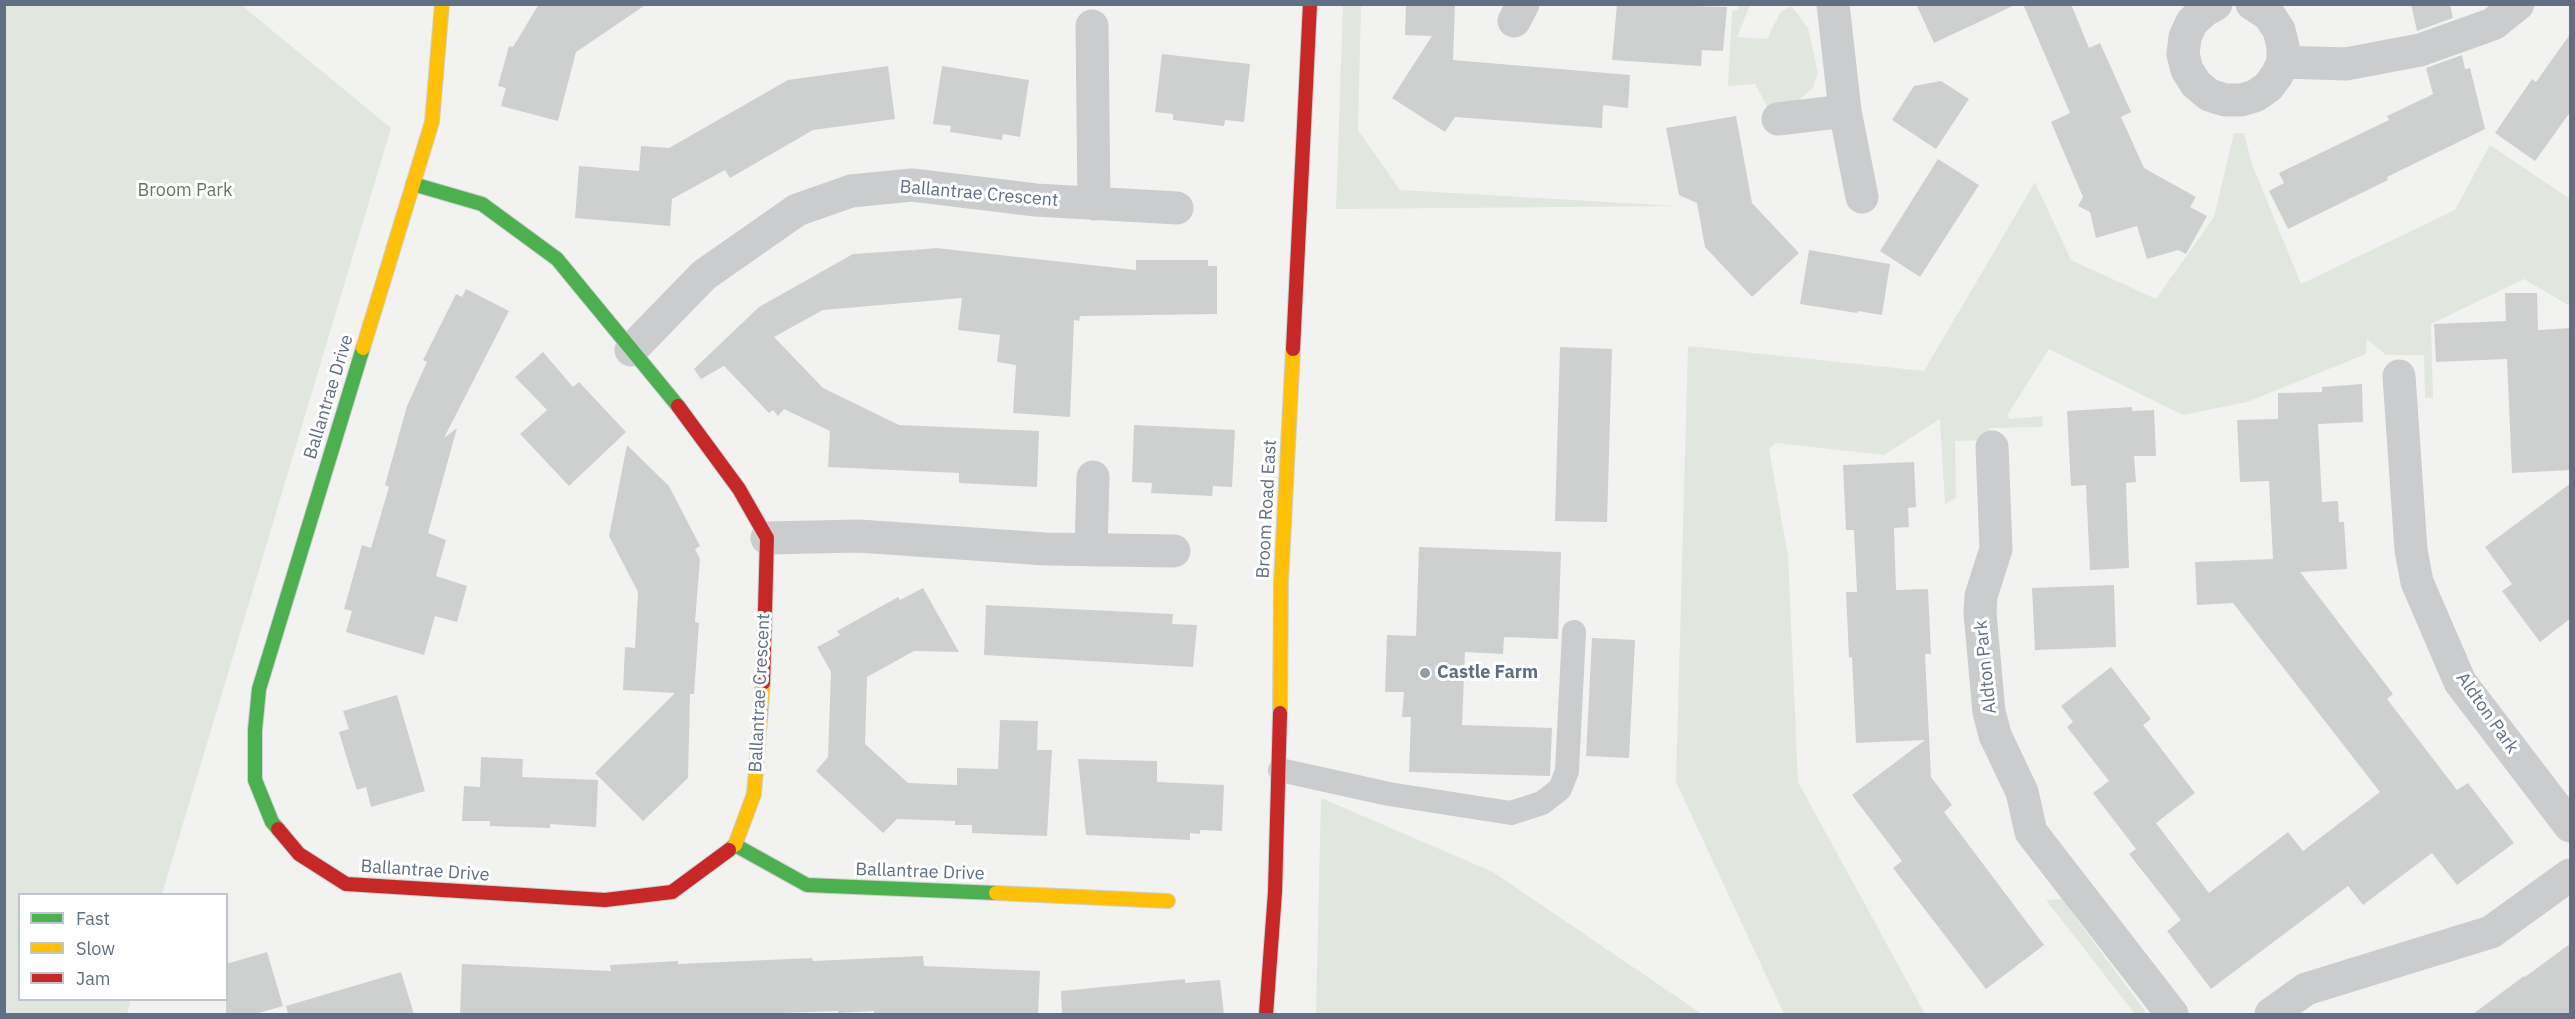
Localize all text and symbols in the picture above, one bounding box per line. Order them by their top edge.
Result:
street label: Ballantrae Crescent [899,176,1059,212]
park label: Broom Park [138,180,232,202]
street label: Ballantrae Drive [300,332,358,462]
street label: Broom Road East [1253,439,1281,579]
street label: Ballantrae Crescent [745,613,775,773]
street label: Aldton Park [1970,619,2002,715]
place label: Castle Farm [1437,662,1538,684]
marker: Castle Farm [1418,666,1432,680]
street label: Aldton Park [2451,668,2523,758]
street label: Ballantrae Drive [360,856,490,886]
street label: Ballantrae Drive [855,859,985,885]
legend [18,893,228,1001]
text: Fast [76,907,110,930]
text: Slow [76,937,115,960]
text: Jam [76,967,111,990]

